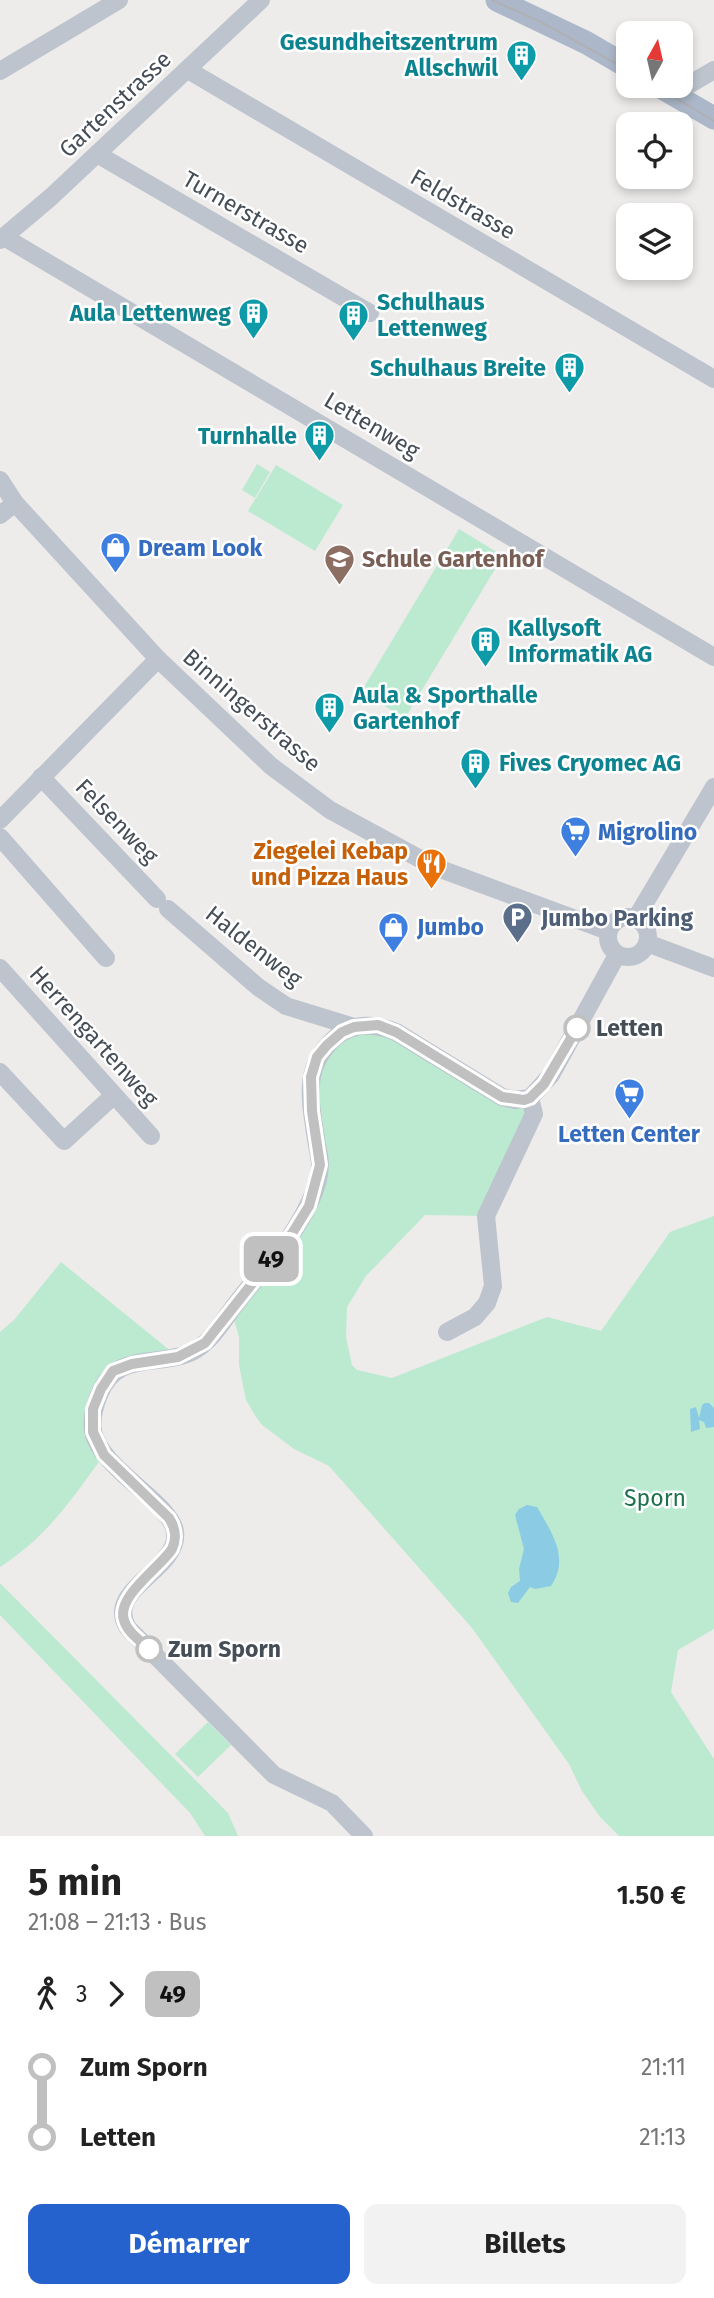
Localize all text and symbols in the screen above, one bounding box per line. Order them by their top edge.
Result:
north arrow [616,21,693,98]
map controls [616,21,693,280]
place label: Gesundheitszentrum Allschwil [280,28,498,82]
building icon: Gesundheitszentrum Allschwil [504,38,538,82]
street label: Gartenstrasse [53,45,177,163]
button: locate [616,112,693,189]
street label: Feldstrasse [406,163,520,245]
street label: Turnerstrasse [178,165,314,259]
button: layers [616,203,693,280]
place label: Schulhaus Lettenweg [377,288,487,342]
building icon: Aula Lettenweg [237,296,271,340]
building icon: Schulhaus Lettenweg [337,298,371,342]
place label: Aula Lettenweg [69,299,231,327]
building icon: Schulhaus Breite [552,351,586,395]
place label: Schulhaus Breite [370,354,546,382]
street label: Lettenweg [319,386,425,464]
building icon: Turnhalle [303,419,337,463]
place label: Turnhalle [198,422,297,450]
shop icon: Dream Look [98,531,132,575]
place label: Dream Look [138,534,263,562]
school or university icon: Schule Gartenhof [322,542,356,586]
place label: Schule Gartenhof [362,545,545,573]
place label: Kallysoft Informatik AG [508,614,652,668]
building icon: Kallysoft Informatik AG [468,624,502,668]
street label: Binningerstrasse [177,643,327,777]
place label: Aula & Sporthalle Gartenhof [352,681,538,735]
building icon: Aula & Sporthalle Gartenhof [313,691,347,735]
building icon: Fives Cryomec AG [459,746,493,790]
place label: Fives Cryomec AG [499,749,681,777]
street label: Felsenweg [70,773,164,869]
supermarket icon: Migrolino [558,815,592,859]
place label: Migrolino [598,818,697,846]
place label: Ziegelei Kebap und Pizza Haus [251,837,408,891]
restaurant icon: Ziegelei Kebap und Pizza Haus [414,847,448,891]
street label: Haldenweg [200,899,308,993]
parking icon: Jumbo Parking [501,901,535,945]
place label: Jumbo Parking [540,904,693,932]
shop icon: Jumbo [377,910,411,954]
place label: Jumbo [416,913,484,941]
street label: Herrengartenweg [24,960,164,1112]
place label: Letten [596,1014,663,1042]
marker: Letten [564,1015,590,1041]
supermarket icon: Letten Center [612,1076,646,1120]
place label: Letten Center [558,1120,701,1148]
line badge: 49 [240,1236,302,1282]
text: 49 [258,1245,284,1273]
park label: Sporn [624,1484,686,1512]
place label: Zum Sporn [168,1635,281,1663]
marker: Zum Sporn [136,1636,162,1662]
text: 5 min [28,1859,122,1905]
text: 1.50 € [617,1880,686,1911]
text: 21:08 – 21:13 · Bus [28,1908,207,1936]
icon: walk [28,1975,66,2013]
icon: forward [97,1975,135,2013]
text: 3 [76,1980,87,2008]
text: 49 [159,1980,186,2008]
text: Zum Sporn [80,2052,208,2083]
text: 21:11 [641,2053,686,2081]
text: Letten [80,2122,156,2153]
text: 21:13 [639,2123,686,2151]
button: Démarrer [28,2204,350,2284]
button: Billets [364,2204,686,2284]

